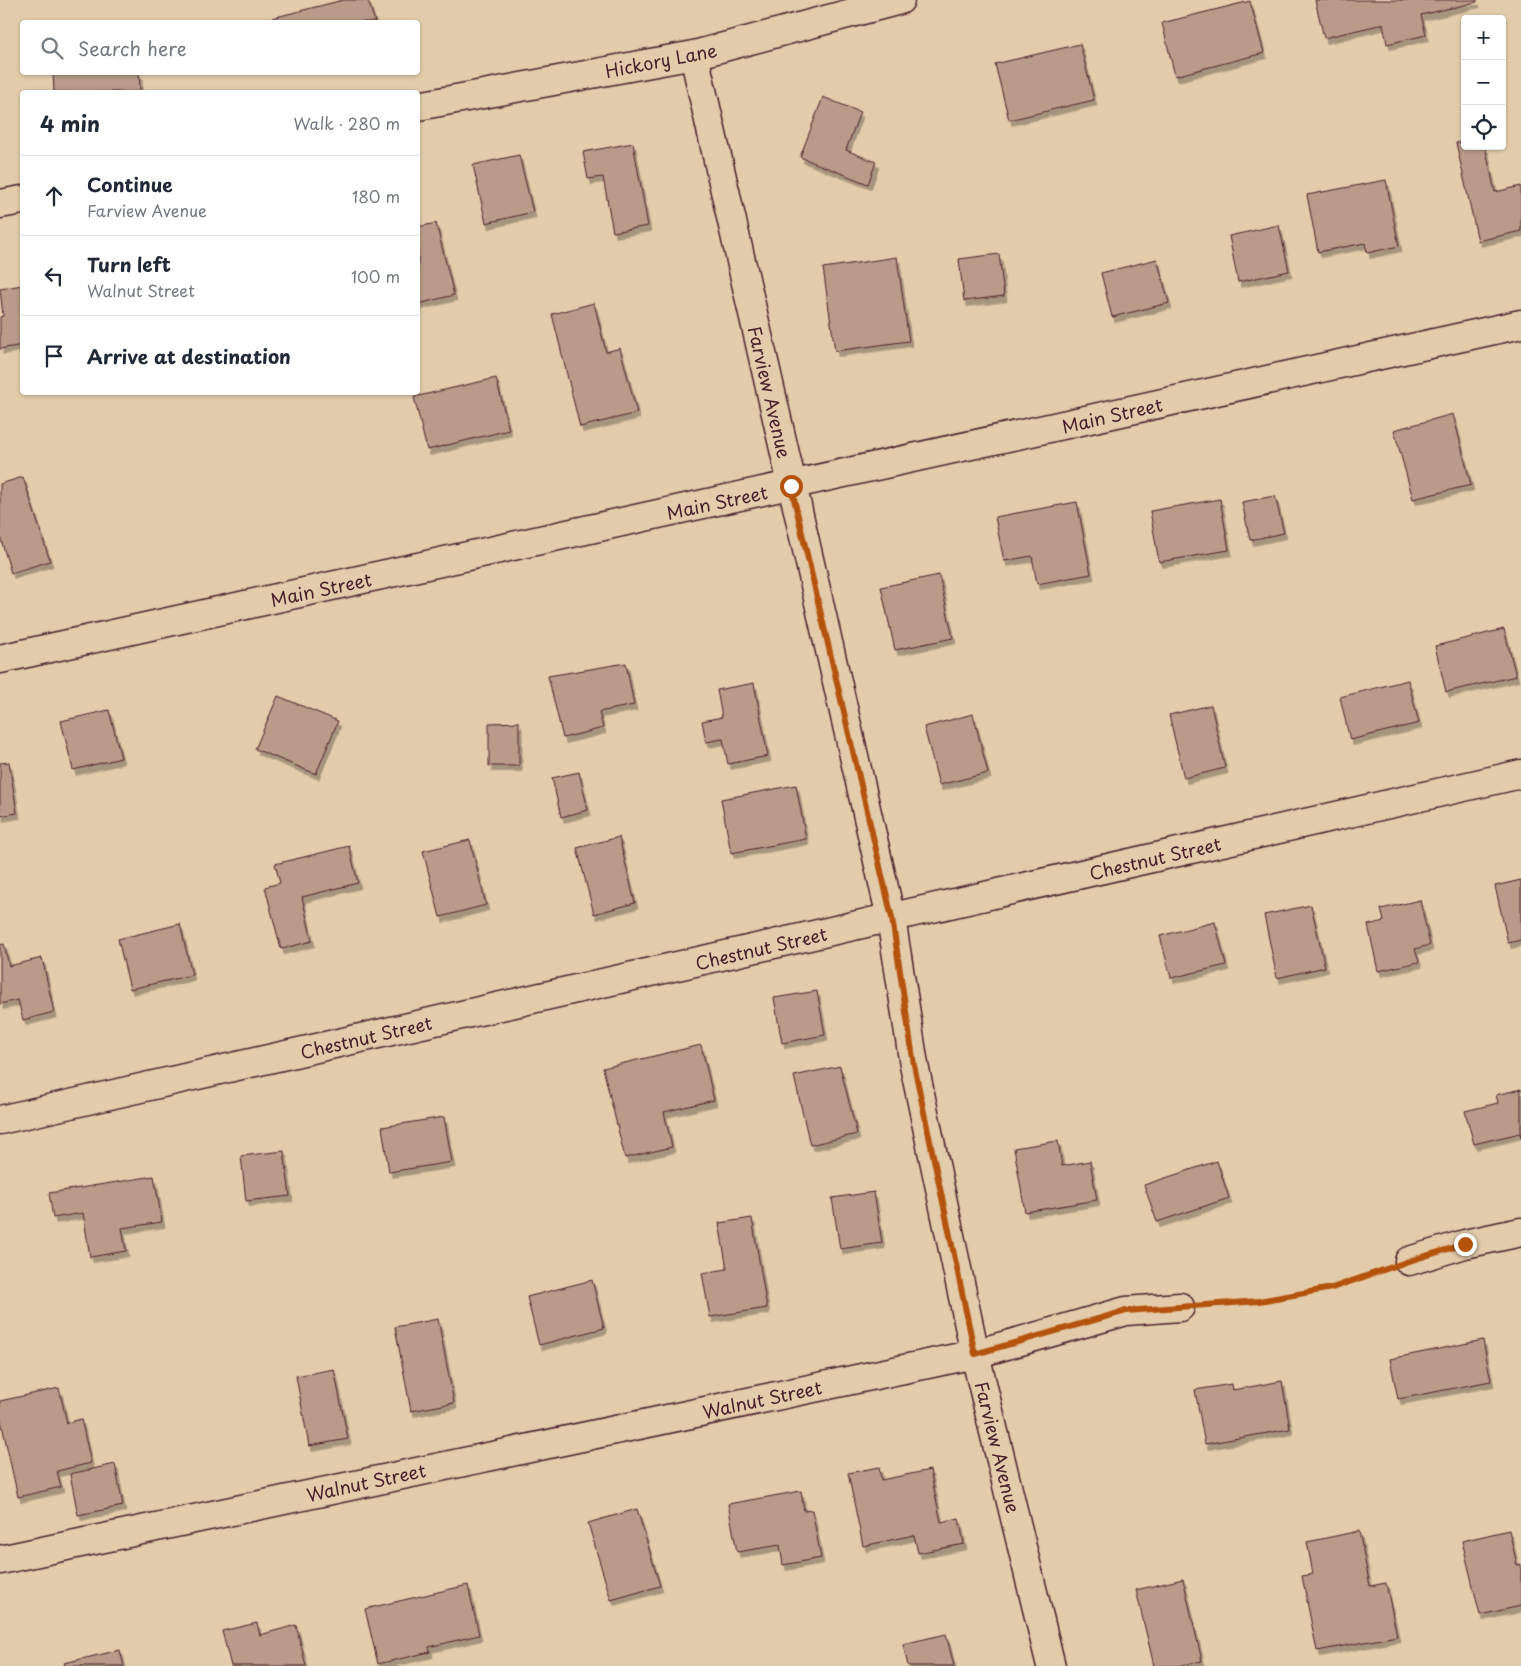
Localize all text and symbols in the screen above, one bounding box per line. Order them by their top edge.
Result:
map controls [1461,15,1506,150]
button: + [1461,15,1506,60]
search box [20,20,420,75]
icon: search [38,34,66,62]
text: Search here [78,34,187,62]
street label: Hickory Lane [603,36,719,84]
button: − [1461,60,1506,105]
button: locate [1461,105,1506,150]
text: 4 min [40,107,100,139]
text: Walk · 280 m [293,111,400,135]
text: Continue [87,170,173,198]
icon: ahead [40,182,68,210]
text: 180 m [352,184,400,208]
text: Farview Avenue [87,198,207,222]
text: Turn left [87,250,171,278]
icon: left [40,262,68,290]
text: 100 m [351,264,400,288]
text: Walnut Street [87,278,195,302]
street label: Farview Avenue [742,323,798,461]
icon: arrive [40,342,68,370]
text: Arrive at destination [87,342,291,370]
street label: Main Street [1059,390,1165,440]
route start [780,475,803,498]
street label: Main Street [664,478,770,526]
street label: Main Street [268,565,374,613]
street label: Chestnut Street [1086,830,1224,886]
street label: Chestnut Street [692,920,830,976]
street label: Chestnut Street [297,1009,435,1065]
route end [1454,1233,1477,1256]
street label: Walnut Street [700,1373,824,1425]
street label: Farview Avenue [969,1378,1027,1516]
street label: Walnut Street [304,1456,428,1508]

